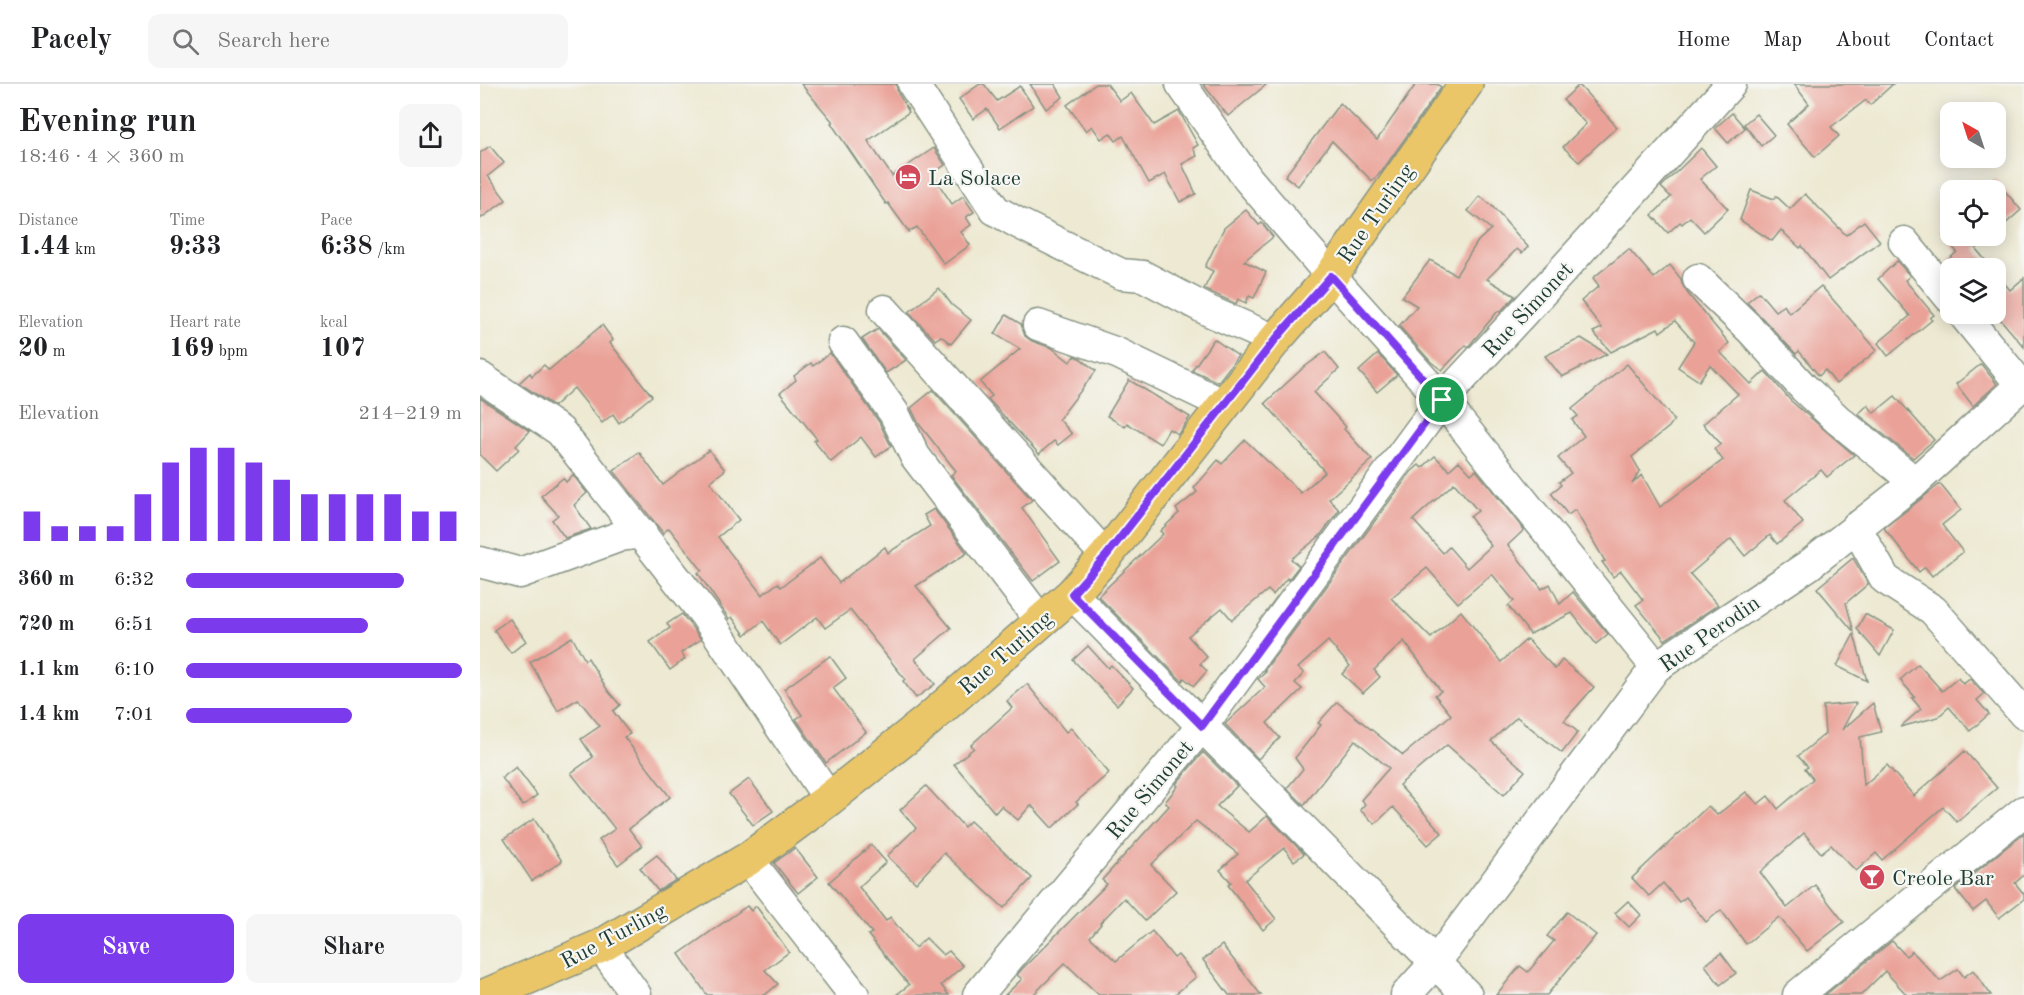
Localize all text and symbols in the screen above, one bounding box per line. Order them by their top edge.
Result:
search box [148,14,568,68]
icon: search [169,25,202,58]
text: Pacely [30,27,112,55]
text: Search here [217,30,330,52]
text: Home [1677,30,1730,51]
text: Map [1763,30,1802,51]
text: About [1835,30,1891,51]
text: Contact [1924,30,1994,51]
north arrow [1940,102,2006,168]
map controls [1940,102,2006,324]
button: share [399,104,462,167]
text: Evening run [18,106,197,139]
text: 18:46 · 4 × 360 m [18,147,185,167]
street label: Rue Turling [1334,160,1419,268]
hotel icon: La Solace [893,162,923,192]
place label: La Solace [928,168,1021,190]
button: locate [1940,180,2006,246]
text: Distance [18,213,78,229]
text: Time [169,213,205,229]
text: Pace [320,213,352,229]
text: 1.44 [18,234,71,260]
text: 9:33 [169,234,222,260]
text: 6:38 [320,234,373,260]
text: km [71,242,96,258]
text: /km [373,242,405,258]
street label: Rue Simonet [1479,258,1578,362]
button: layers [1940,258,2006,324]
text: Elevation [18,315,83,331]
text: Heart rate [169,315,241,331]
text: kcal [320,315,348,331]
text: 20 [18,336,48,362]
text: 169 [169,336,214,362]
text: 107 [320,336,365,362]
text: m [48,344,65,360]
text: bpm [214,344,248,360]
pin [1416,374,1467,425]
icon: arrive [1425,383,1458,416]
text: Elevation [18,404,99,424]
text: 214–219 m [359,404,462,424]
text: 360 m [18,570,74,590]
text: 6:32 [114,570,154,590]
street label: Rue Perodin [1656,592,1764,677]
street label: Rue Turling [955,607,1057,700]
text: 720 m [18,615,74,635]
text: 6:51 [114,615,154,635]
text: 1.1 km [18,660,80,680]
text: 6:10 [114,660,154,680]
text: 1.4 km [18,705,80,725]
text: 7:01 [114,705,154,725]
street label: Rue Simonet [1103,737,1198,844]
bar icon: Creole Bar [1857,862,1887,892]
place label: Creole Bar [1892,868,1994,890]
street label: Rue Turling [558,900,670,974]
button: Save [18,914,234,983]
button: Share [246,914,462,983]

